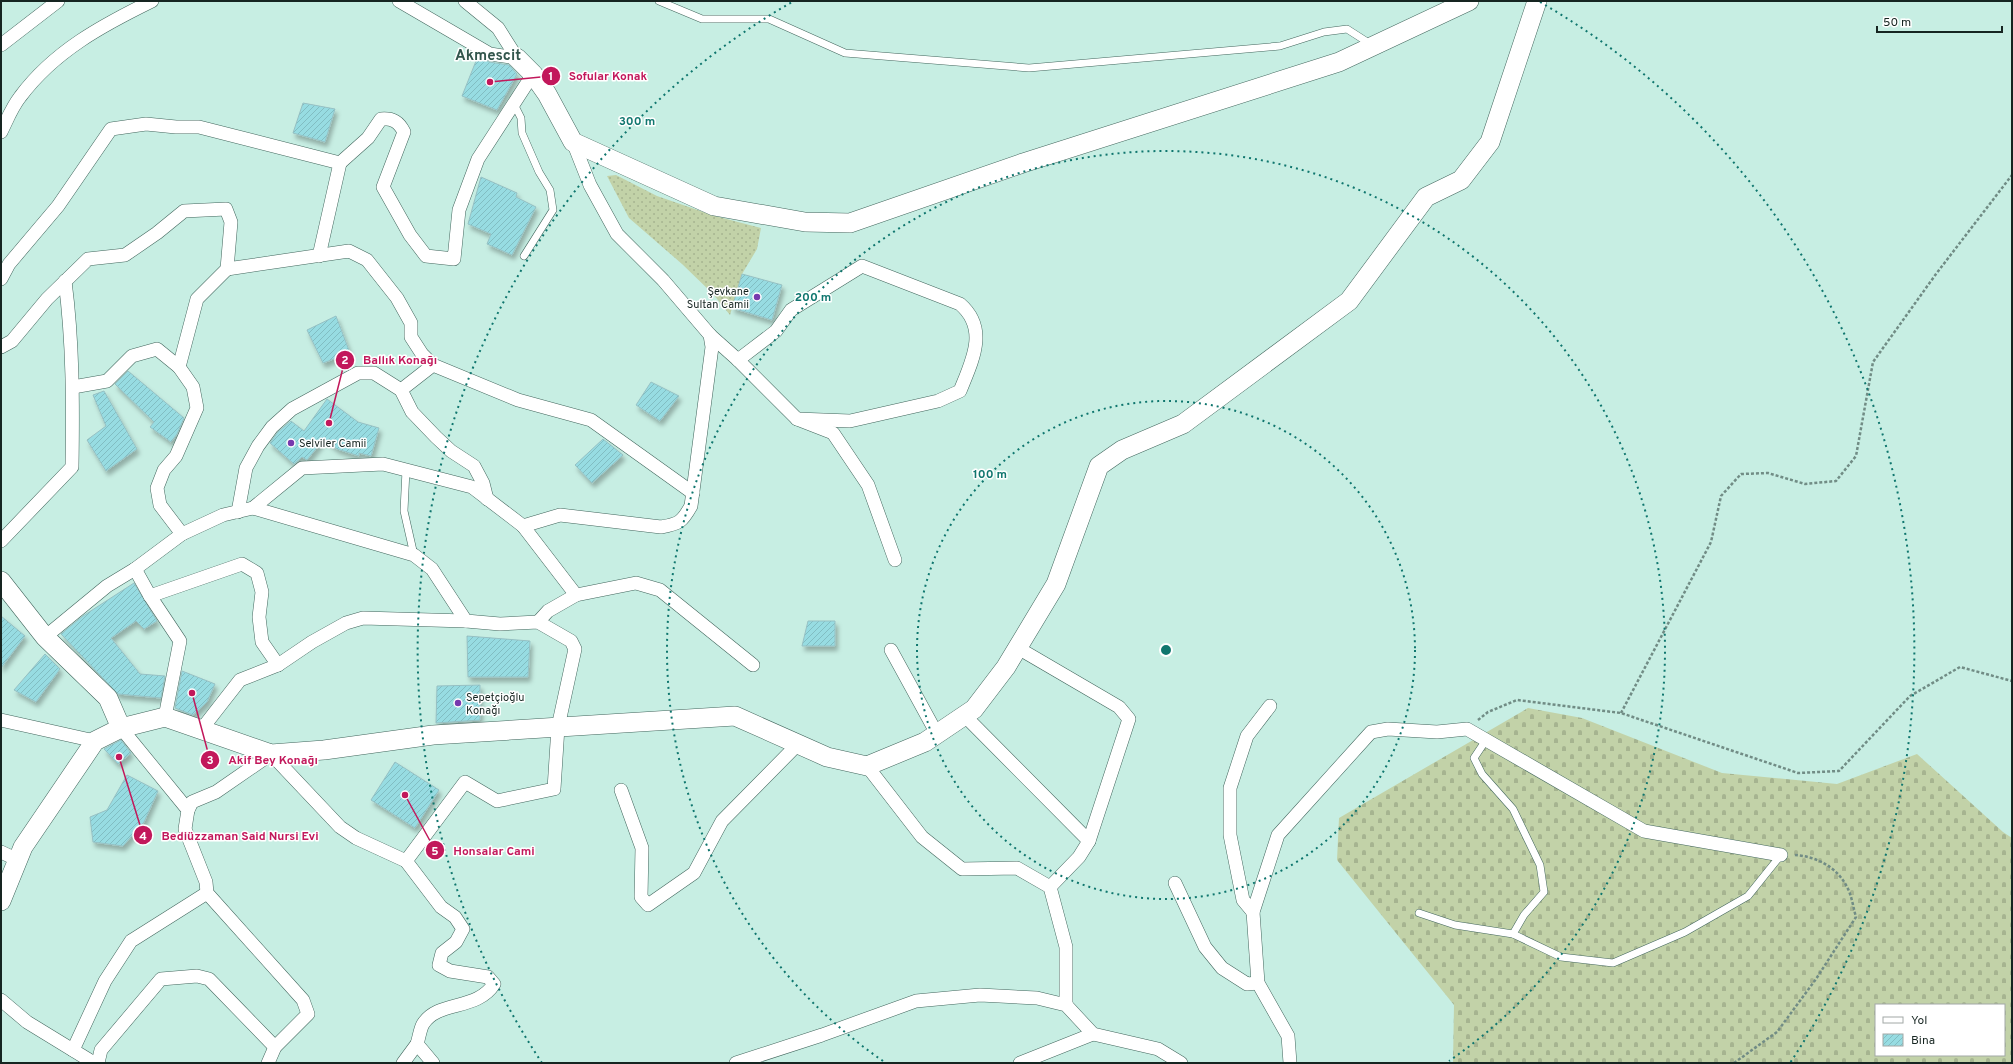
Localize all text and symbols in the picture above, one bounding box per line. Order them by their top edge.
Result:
scale bar [1877,8,2002,34]
text: 50 m [1883,15,1911,31]
district label: Akmescit [455,47,521,66]
callout: Sofular Konak [541,64,655,88]
text: 1 [549,69,553,85]
text: Sofular Konak [569,69,648,85]
text: 300 m [619,114,655,130]
place label: Şevkane Sultan Camii [687,285,749,312]
text: 200 m [795,290,831,306]
marker: Şevkane Sultan Camii [752,292,762,302]
callout: Ballık Konağı [335,348,445,372]
text: 2 [341,353,349,369]
text: Ballık Konağı [363,353,437,369]
place label: Selviler Camii [299,437,366,451]
marker: Selviler Camii [286,438,296,448]
text: 100 m [973,467,1007,483]
centre of rings [1159,643,1173,657]
place label: Sepetçioğlu Konağı [466,691,525,718]
marker: Sepetçioğlu Konağı [453,698,463,708]
callout: Akif Bey Konağı [200,748,326,772]
text: 3 [206,753,214,769]
text: Akif Bey Konağı [228,753,318,769]
callout: Bediüzzaman Said Nursi Evi [133,823,326,847]
text: 4 [139,829,147,845]
text: Bediüzzaman Said Nursi Evi [161,829,319,845]
callout: Honsalar Cami [425,838,542,862]
text: 5 [431,844,439,860]
text: Honsalar Cami [453,844,535,860]
legend [1875,1004,2005,1056]
text: Yol [1911,1013,1927,1029]
text: Bina [1911,1033,1935,1049]

